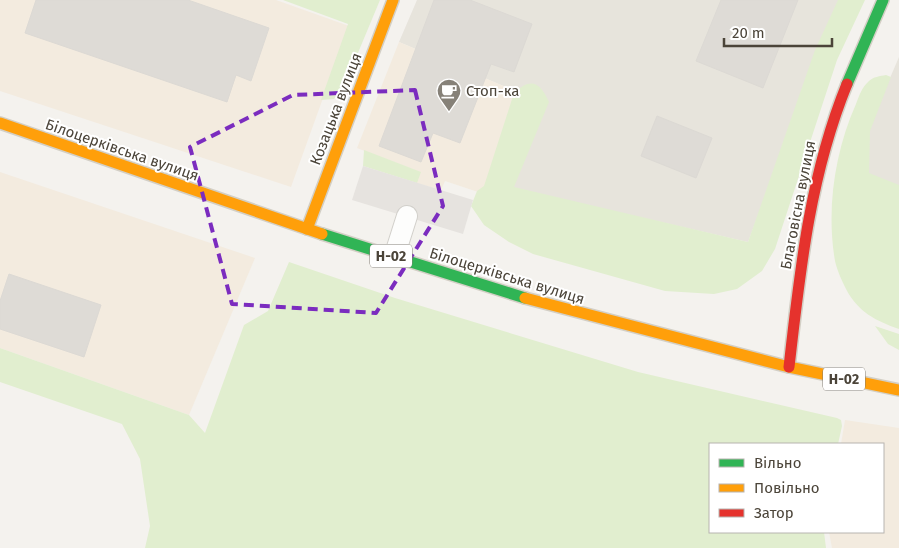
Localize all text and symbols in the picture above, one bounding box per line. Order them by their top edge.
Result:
scale bar [724,15,832,47]
text: 20 m [732,24,765,42]
street label: Козацька вулиця [306,50,366,168]
cafe icon: Стоп-ка [436,78,462,112]
place label: Стоп-ка [466,82,519,100]
street label: Білоцерківська вулиця [43,115,201,185]
street label: Благовісна вулиця [777,139,819,271]
street label: Білоцерківська вулиця [427,244,587,308]
road number: Н-02 [370,245,412,268]
road number: Н-02 [823,368,865,390]
legend [709,443,884,533]
text: Вільно [754,454,801,472]
text: Повільно [754,479,820,497]
text: Затор [754,504,794,522]

